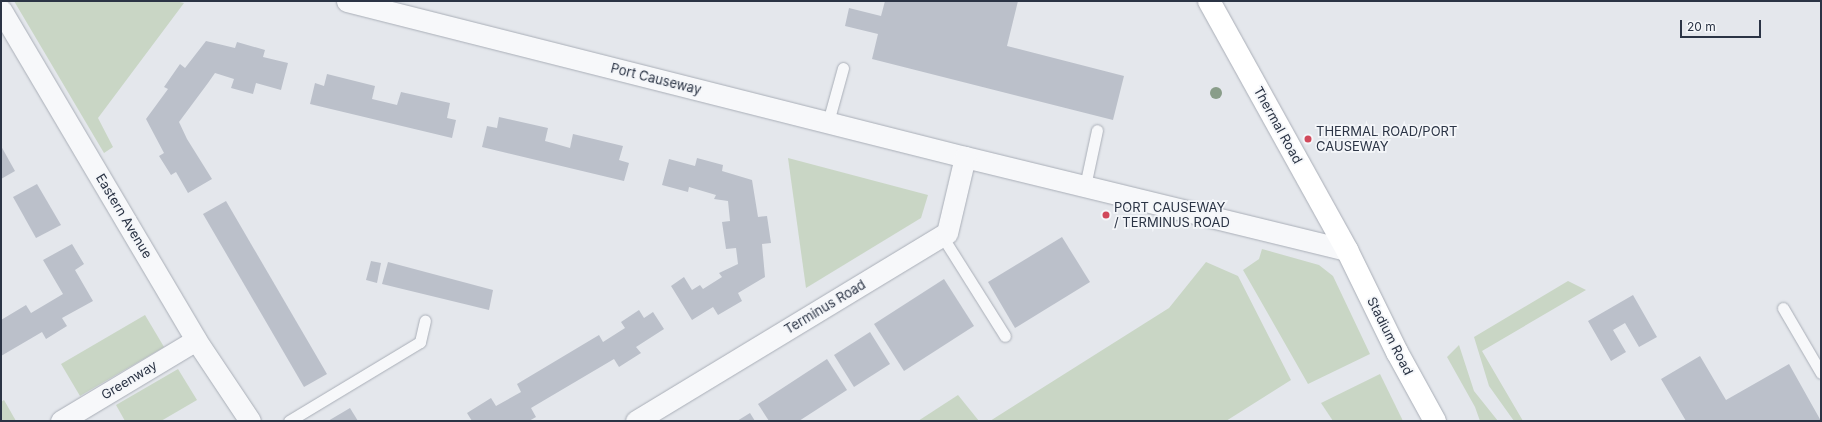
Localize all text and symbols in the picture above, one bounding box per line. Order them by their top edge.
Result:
scale bar [1682,12,1763,38]
text: 20 m [1687,19,1716,34]
street label: Port Causeway [609,60,703,98]
street label: Thermal Road [1250,84,1306,166]
place label: THERMAL ROAD/PORT CAUSEWAY [1316,124,1457,155]
marker: THERMAL ROAD/PORT CAUSEWAY [1303,134,1313,144]
street label: Eastern Avenue [93,171,155,261]
place label: PORT CAUSEWAY / TERMINUS ROAD [1114,200,1230,231]
marker: PORT CAUSEWAY / TERMINUS ROAD [1101,210,1111,220]
street label: Terminus Road [782,277,868,337]
street label: Stadium Road [1364,295,1416,377]
street label: Greenway [98,357,160,403]

